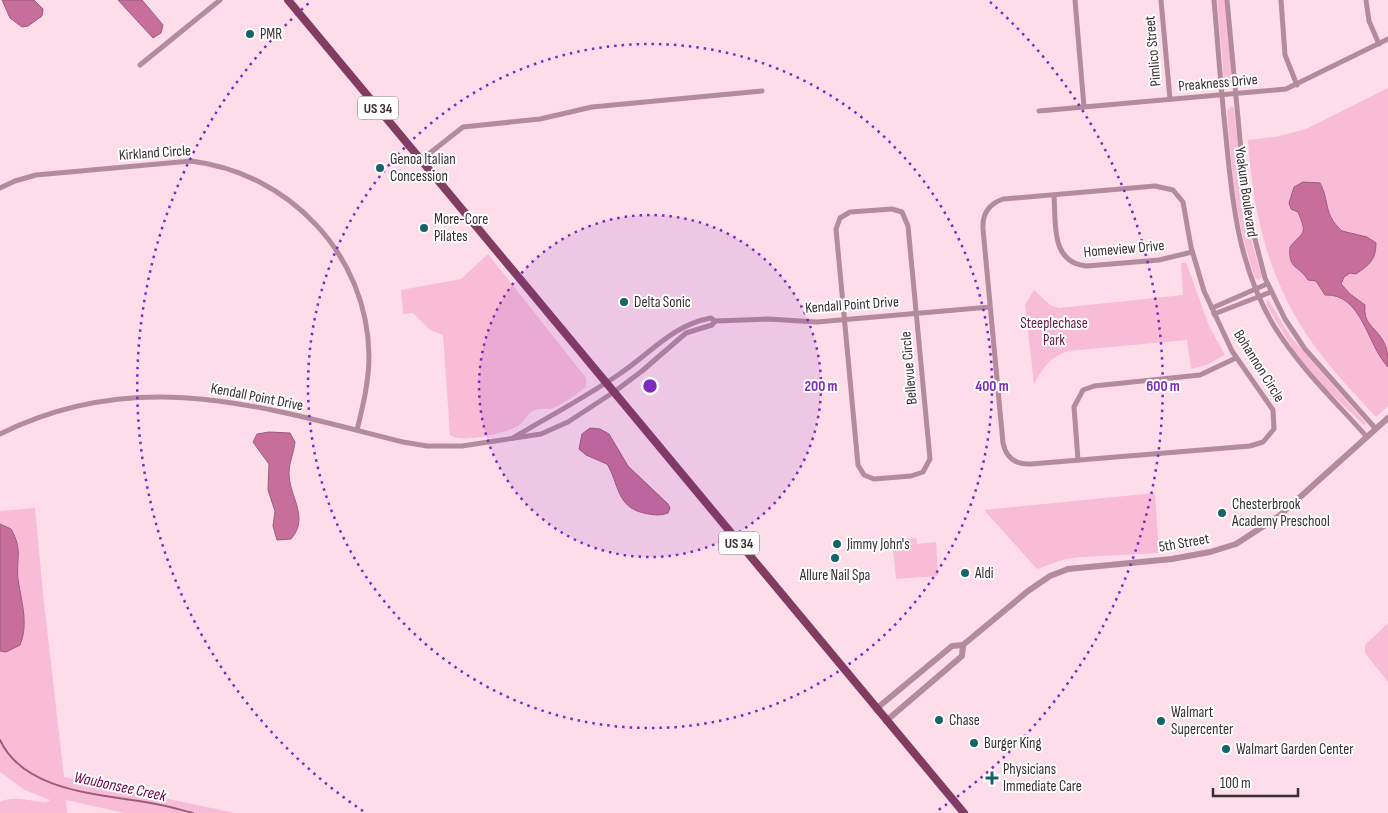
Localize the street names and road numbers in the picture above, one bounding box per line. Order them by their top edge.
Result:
street label: Pimlico Street [1140,14,1166,87]
street label: Preakness Drive [1178,70,1258,96]
road number: US 34 [358,96,398,120]
street label: Kirkland Circle [118,141,192,165]
street label: Yoakum Boulevard [1230,146,1262,238]
street label: Homeview Drive [1083,236,1165,262]
street label: Kendall Point Drive [804,292,900,318]
street label: Bohannon Circle [1229,326,1289,406]
street label: Bellevue Circle [896,330,922,406]
street label: Kendall Point Drive [209,379,305,415]
street label: 5th Street [1157,529,1211,557]
road number: US 34 [719,532,759,554]

